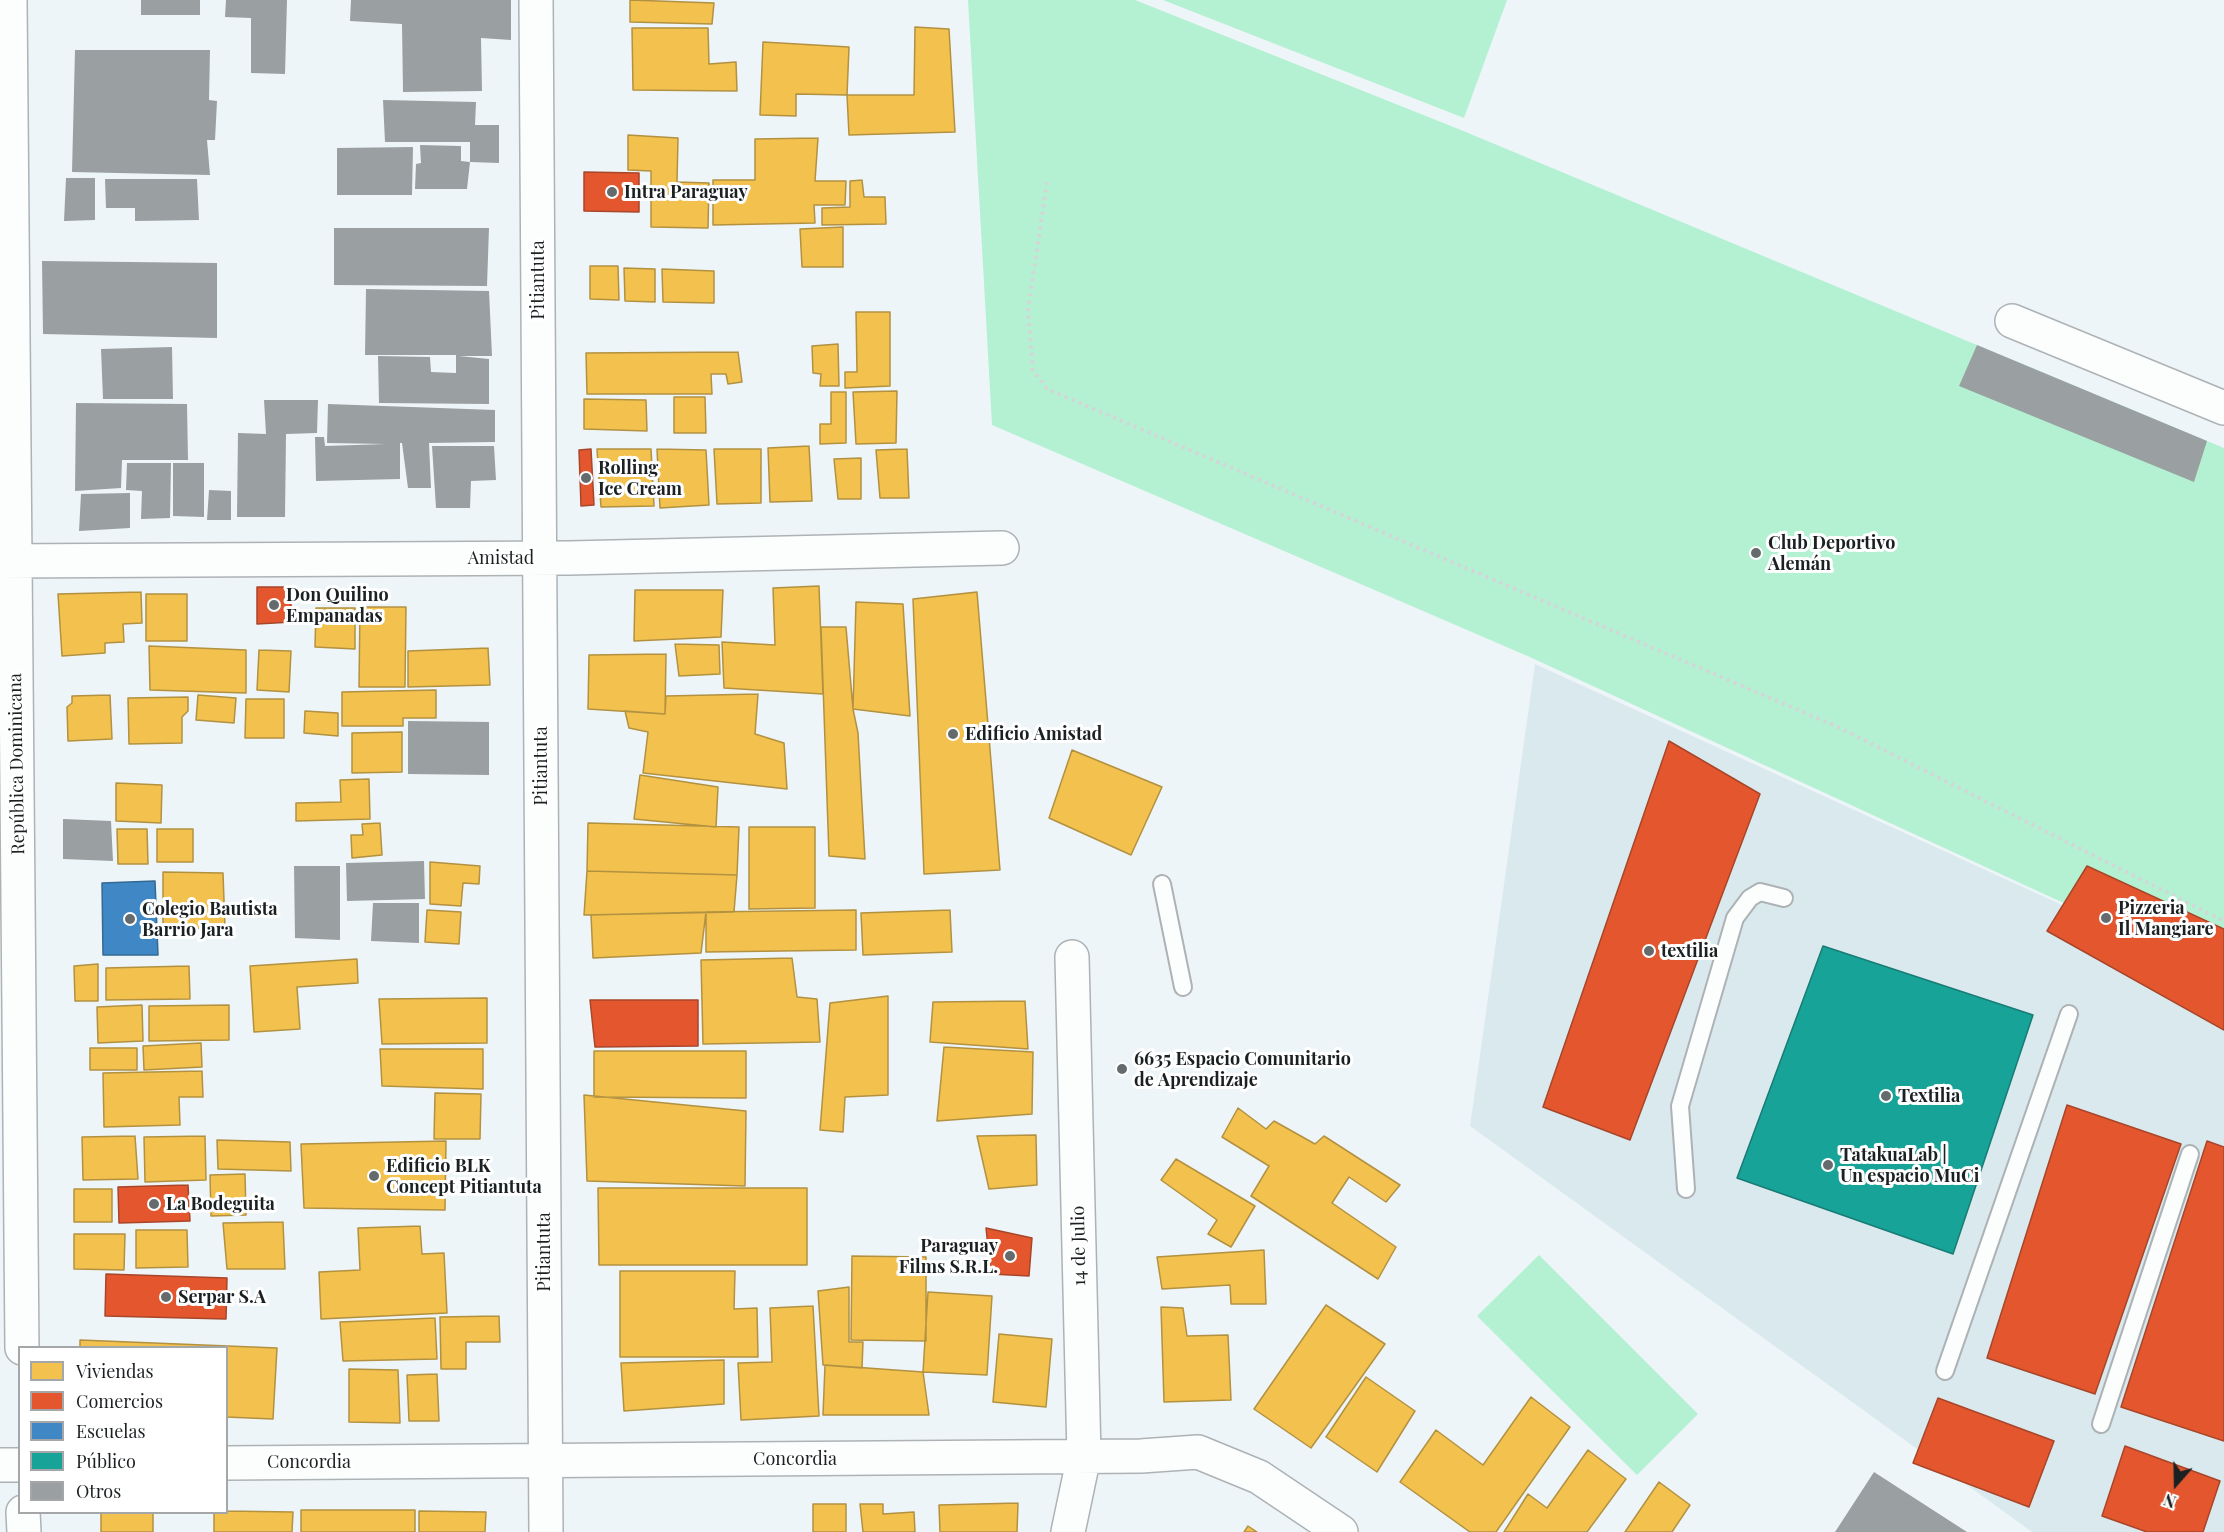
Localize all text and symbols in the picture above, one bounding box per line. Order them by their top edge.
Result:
place label: Intra Paraguay [624,181,748,203]
marker: Intra Paraguay [605,185,619,199]
street label: Pitiantuta [527,240,549,320]
place label: Rolling Ice Cream [598,457,682,500]
marker: Rolling Ice Cream [579,471,593,485]
place label: Club Deportivo Alemán [1768,532,1895,574]
marker: Club Deportivo Alemán [1749,546,1763,560]
street label: Amistad [468,547,534,569]
place label: Don Quilino Empanadas [286,584,389,626]
marker: Don Quilino Empanadas [267,598,281,612]
street label: República Dominicana [5,673,29,855]
place label: Edificio Amistad [965,723,1102,745]
street label: Pitiantuta [530,726,552,806]
marker: Edificio Amistad [946,727,960,741]
place label: Pizzeria Il Mangiare [2118,897,2214,940]
place label: Colegio Bautista Barrio Jara [142,898,277,940]
marker: Pizzeria Il Mangiare [2099,911,2113,925]
marker: Colegio Bautista Barrio Jara [123,912,137,926]
place label: textilia [1661,940,1718,962]
marker: textilia [1642,944,1656,958]
place label: 6635 Espacio Comunitario de Aprendizaje [1134,1048,1351,1090]
marker: 6635 Espacio Comunitario de Aprendizaje [1115,1062,1129,1076]
place label: Textilia [1898,1085,1960,1107]
marker: Textilia [1879,1089,1893,1103]
place label: TatakuaLab | Un espacio MuCi [1840,1144,1979,1186]
place label: Edificio BLK Concept Pitiantuta [386,1155,542,1198]
marker: TatakuaLab | Un espacio MuCi [1821,1158,1835,1172]
marker: Edificio BLK Concept Pitiantuta [367,1169,381,1183]
place label: La Bodeguita [166,1193,275,1215]
marker: La Bodeguita [147,1197,161,1211]
street label: 14 de Julio [1067,1206,1091,1286]
street label: Pitiantuta [533,1212,555,1292]
place label: Paraguay Films S.R.L. [899,1235,998,1278]
marker: Paraguay Films S.R.L. [1003,1249,1017,1263]
place label: Serpar S.A [178,1286,266,1308]
marker: Serpar S.A [159,1290,173,1304]
legend [18,1346,228,1514]
text: Viviendas [76,1359,154,1383]
text: Comercios [76,1389,163,1413]
text: Escuelas [76,1419,145,1443]
street label: Concordia [753,1448,837,1470]
text: Público [76,1449,136,1473]
street label: Concordia [267,1451,351,1473]
north arrow [2146,1454,2206,1514]
text: Otros [76,1479,121,1503]
text: N [2161,1490,2179,1513]

